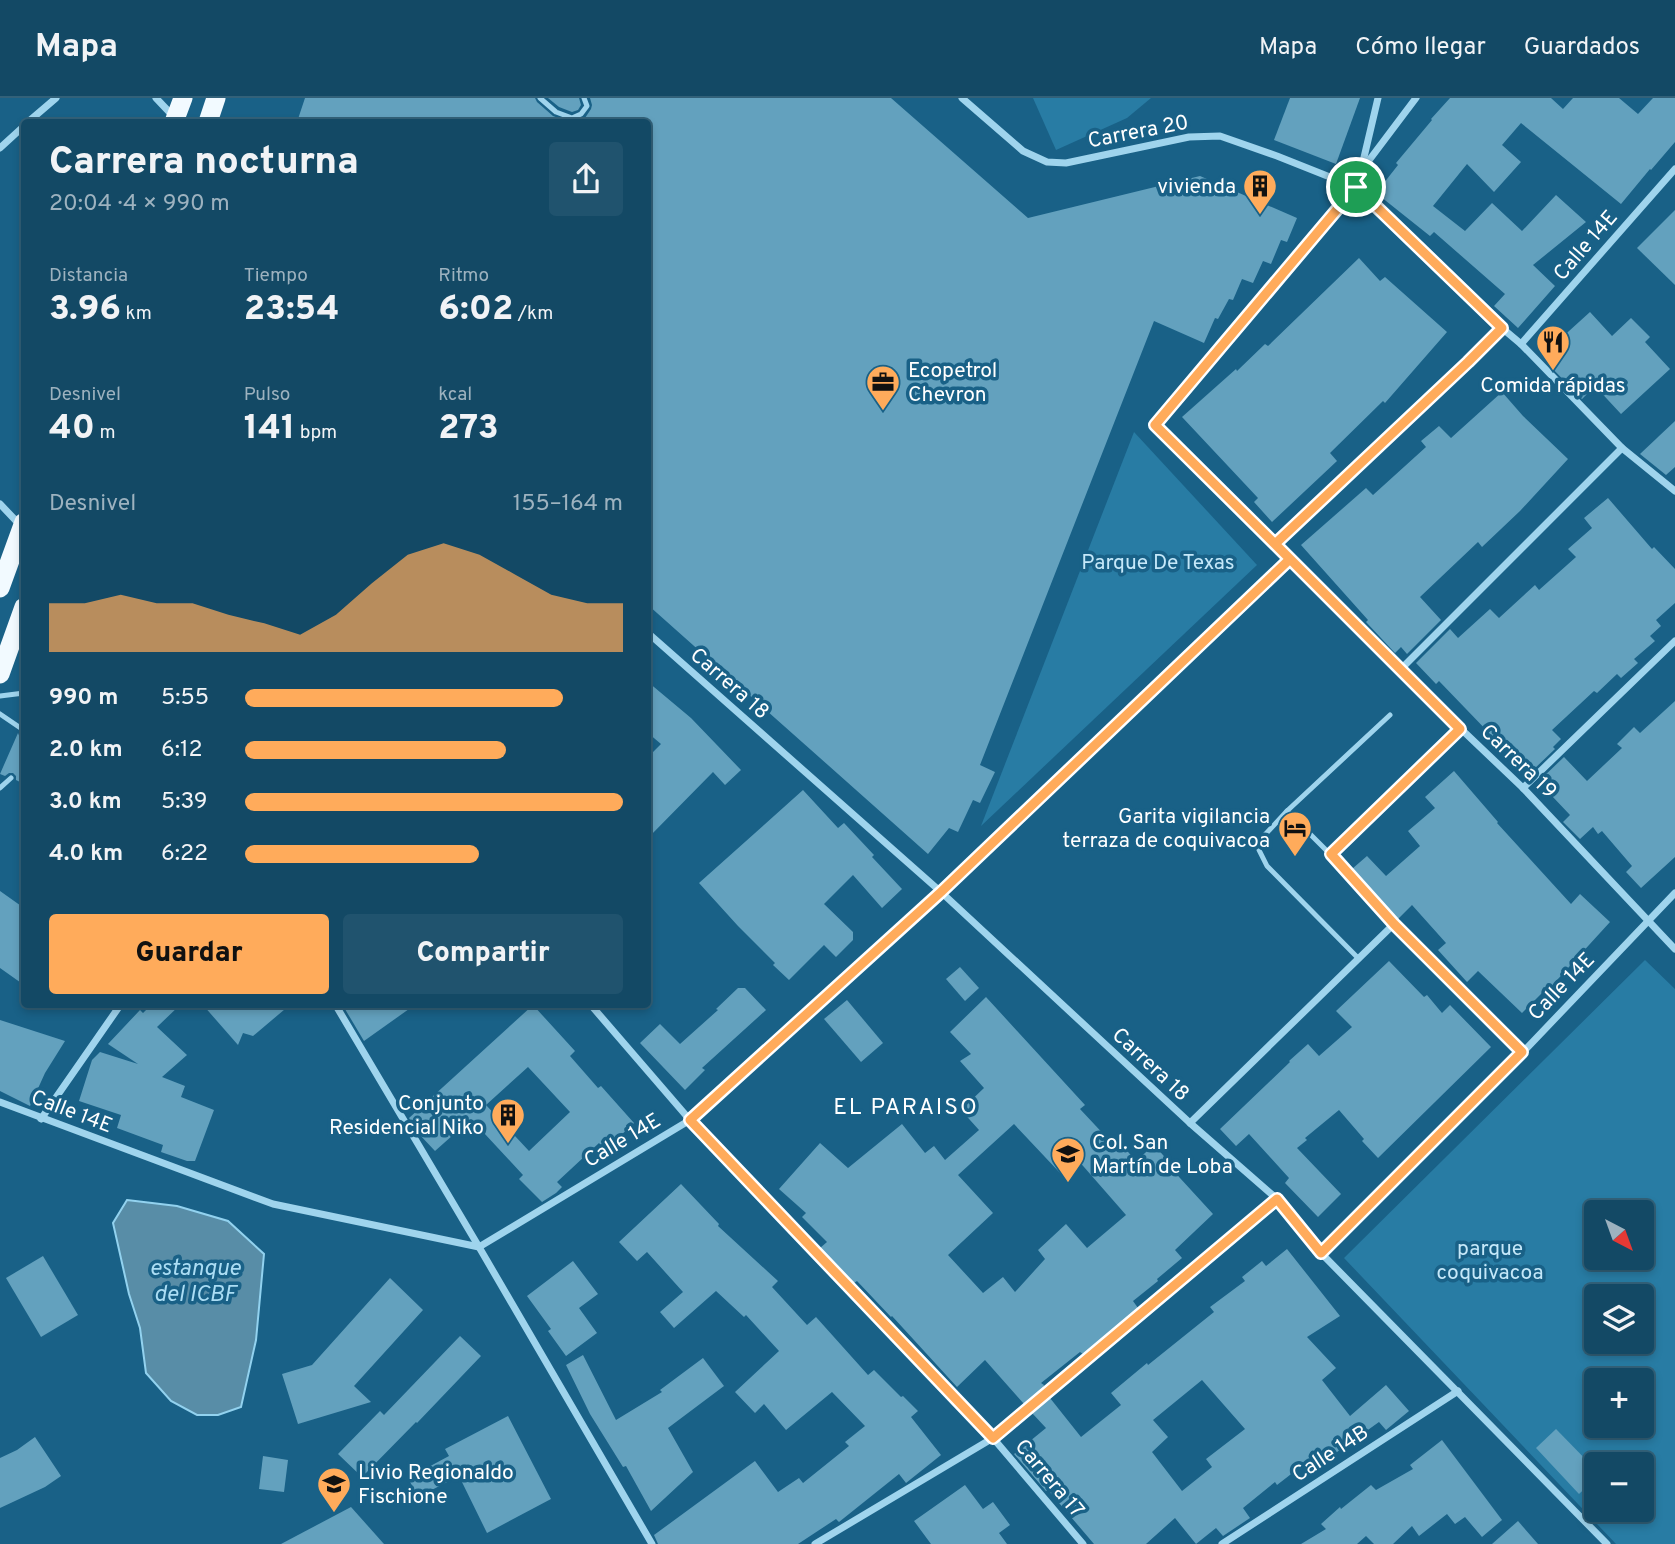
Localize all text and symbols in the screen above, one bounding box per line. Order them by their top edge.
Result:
text: Mapa [35,27,118,69]
text: Mapa [1259,33,1317,63]
text: Cómo llegar [1355,33,1486,63]
text: Guardados [1524,33,1640,63]
street label: Carrera 20 [1086,109,1191,155]
text: Carrera nocturna [49,139,359,188]
button: share [549,142,623,216]
pin [1326,157,1386,217]
building icon: vivienda [1241,167,1279,216]
icon: arrive [1337,168,1375,206]
place label: vivienda [1157,174,1236,201]
text: 20:04 · 4 × 990 m [49,190,230,219]
street label: Calle 14E [1548,205,1624,287]
text: Distancia [49,264,128,288]
text: Tiempo [244,264,308,288]
text: Ritmo [438,264,489,288]
text: 3.96 [49,288,121,332]
text: 23:54 [244,288,339,332]
text: 6:02 [438,288,513,332]
text: km [121,302,152,326]
text: /km [513,302,553,326]
restaurant icon: Comida rápidas [1534,323,1572,372]
place label: Ecopetrol Chevron [908,358,997,409]
office icon: Ecopetrol Chevron [864,363,902,412]
place label: Comida rápidas [1480,373,1626,400]
text: Desnivel [49,383,121,407]
text: Pulso [244,383,290,407]
text: kcal [438,383,472,407]
text: 40 [49,407,95,451]
text: 141 [244,407,295,451]
text: 273 [438,407,499,451]
text: m [95,421,116,445]
text: bpm [295,421,337,445]
text: Desnivel [49,490,136,519]
text: 155–164 m [513,490,623,519]
park label: Parque De Texas [1081,550,1235,577]
street label: Carrera 18 [684,642,774,726]
text: 990 m [49,684,118,713]
text: 5:55 [161,684,209,713]
street label: Carrera 19 [1474,719,1562,805]
text: 2.0 km [49,736,123,765]
text: 6:12 [161,736,203,765]
text: 3.0 km [49,788,122,817]
text: 5:39 [161,788,208,817]
place label: Garita vigilancia terraza de coquivacoa [1062,804,1270,855]
hotel icon: Garita vigilancia terraza de coquivacoa [1276,809,1314,858]
text: 4.0 km [49,840,123,869]
text: 6:22 [161,840,208,869]
button: Guardar [49,914,329,994]
button: Compartir [343,914,623,994]
street label: Calle 14E [1523,947,1601,1027]
street label: Carrera 18 [1105,1022,1194,1108]
street label: Calle 14E [27,1085,116,1140]
place label: Conjunto Residencial Niko [329,1091,484,1142]
district label: EL PARAISO [833,1094,979,1123]
building icon: Conjunto Residencial Niko [489,1096,527,1145]
street label: Calle 14E [579,1108,666,1175]
place label: Col. San Martín de Loba [1092,1130,1233,1181]
school or university icon: Col. San Martín de Loba [1049,1135,1087,1184]
north arrow [1584,1200,1654,1270]
map controls [1584,1200,1654,1522]
park label: parque coquivacoa [1436,1236,1544,1287]
water label: estanque del ICBF [149,1255,242,1310]
button: layers [1584,1284,1654,1354]
button: + [1584,1368,1654,1438]
street label: Calle 14B [1287,1419,1374,1489]
street label: Carrera 17 [1008,1434,1090,1524]
button: − [1584,1452,1654,1522]
place label: Livio Regionaldo Fischione [358,1460,514,1511]
school or university icon: Livio Regionaldo Fischione [315,1465,353,1514]

